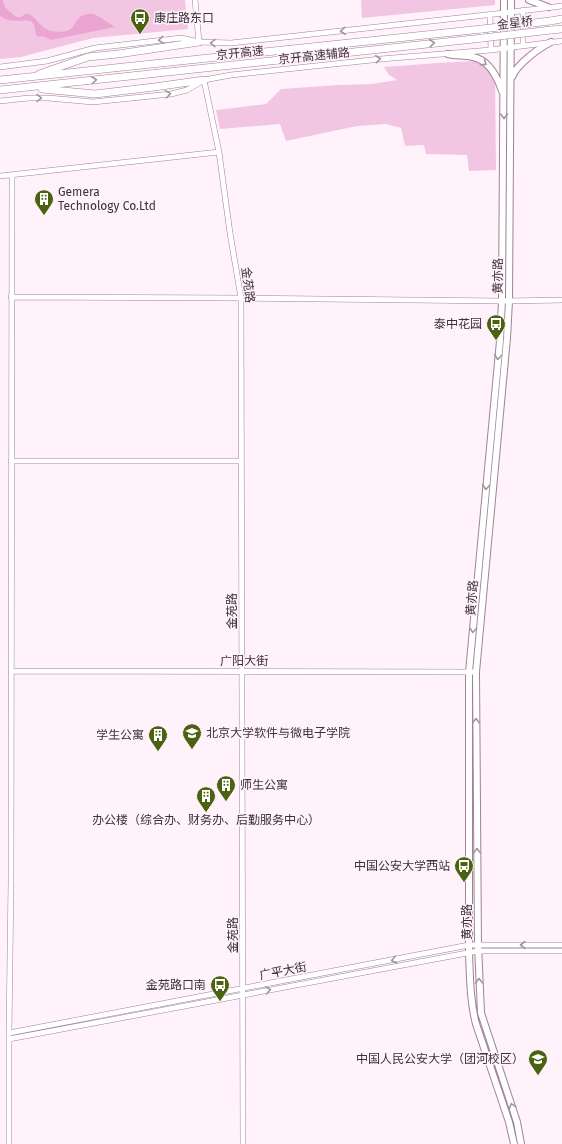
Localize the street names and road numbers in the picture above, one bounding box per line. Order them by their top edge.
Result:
street label: 金星桥 [496,14,534,32]
street label: 京开高速 [215,44,265,62]
street label: 京开高速辅路 [277,45,351,67]
street label: 黄亦路 [491,258,505,294]
street label: 金苑路 [239,266,257,304]
street label: 黄亦路 [463,579,481,617]
street label: 金苑路 [225,593,239,629]
street label: 广阳大街 [220,654,268,668]
street label: 黄亦路 [460,904,474,940]
street label: 金苑路 [226,917,240,953]
street label: 广平大街 [258,960,308,982]

